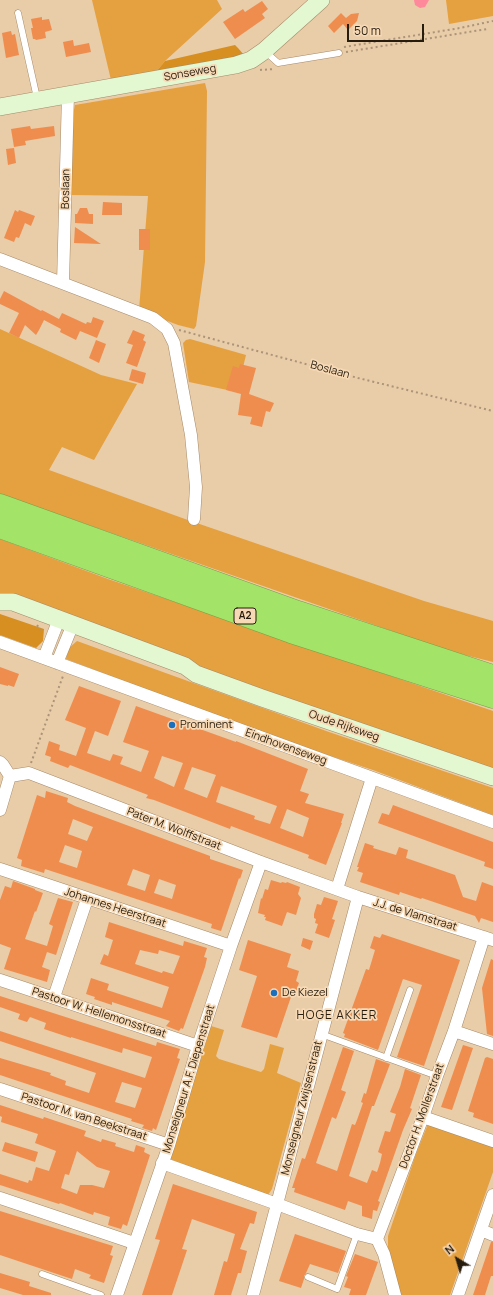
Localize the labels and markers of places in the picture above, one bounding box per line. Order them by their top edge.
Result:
place label: Prominent [180,718,233,732]
marker: Prominent [167,720,177,730]
place label: De Kiezel [282,986,328,1000]
marker: De Kiezel [269,988,279,998]

